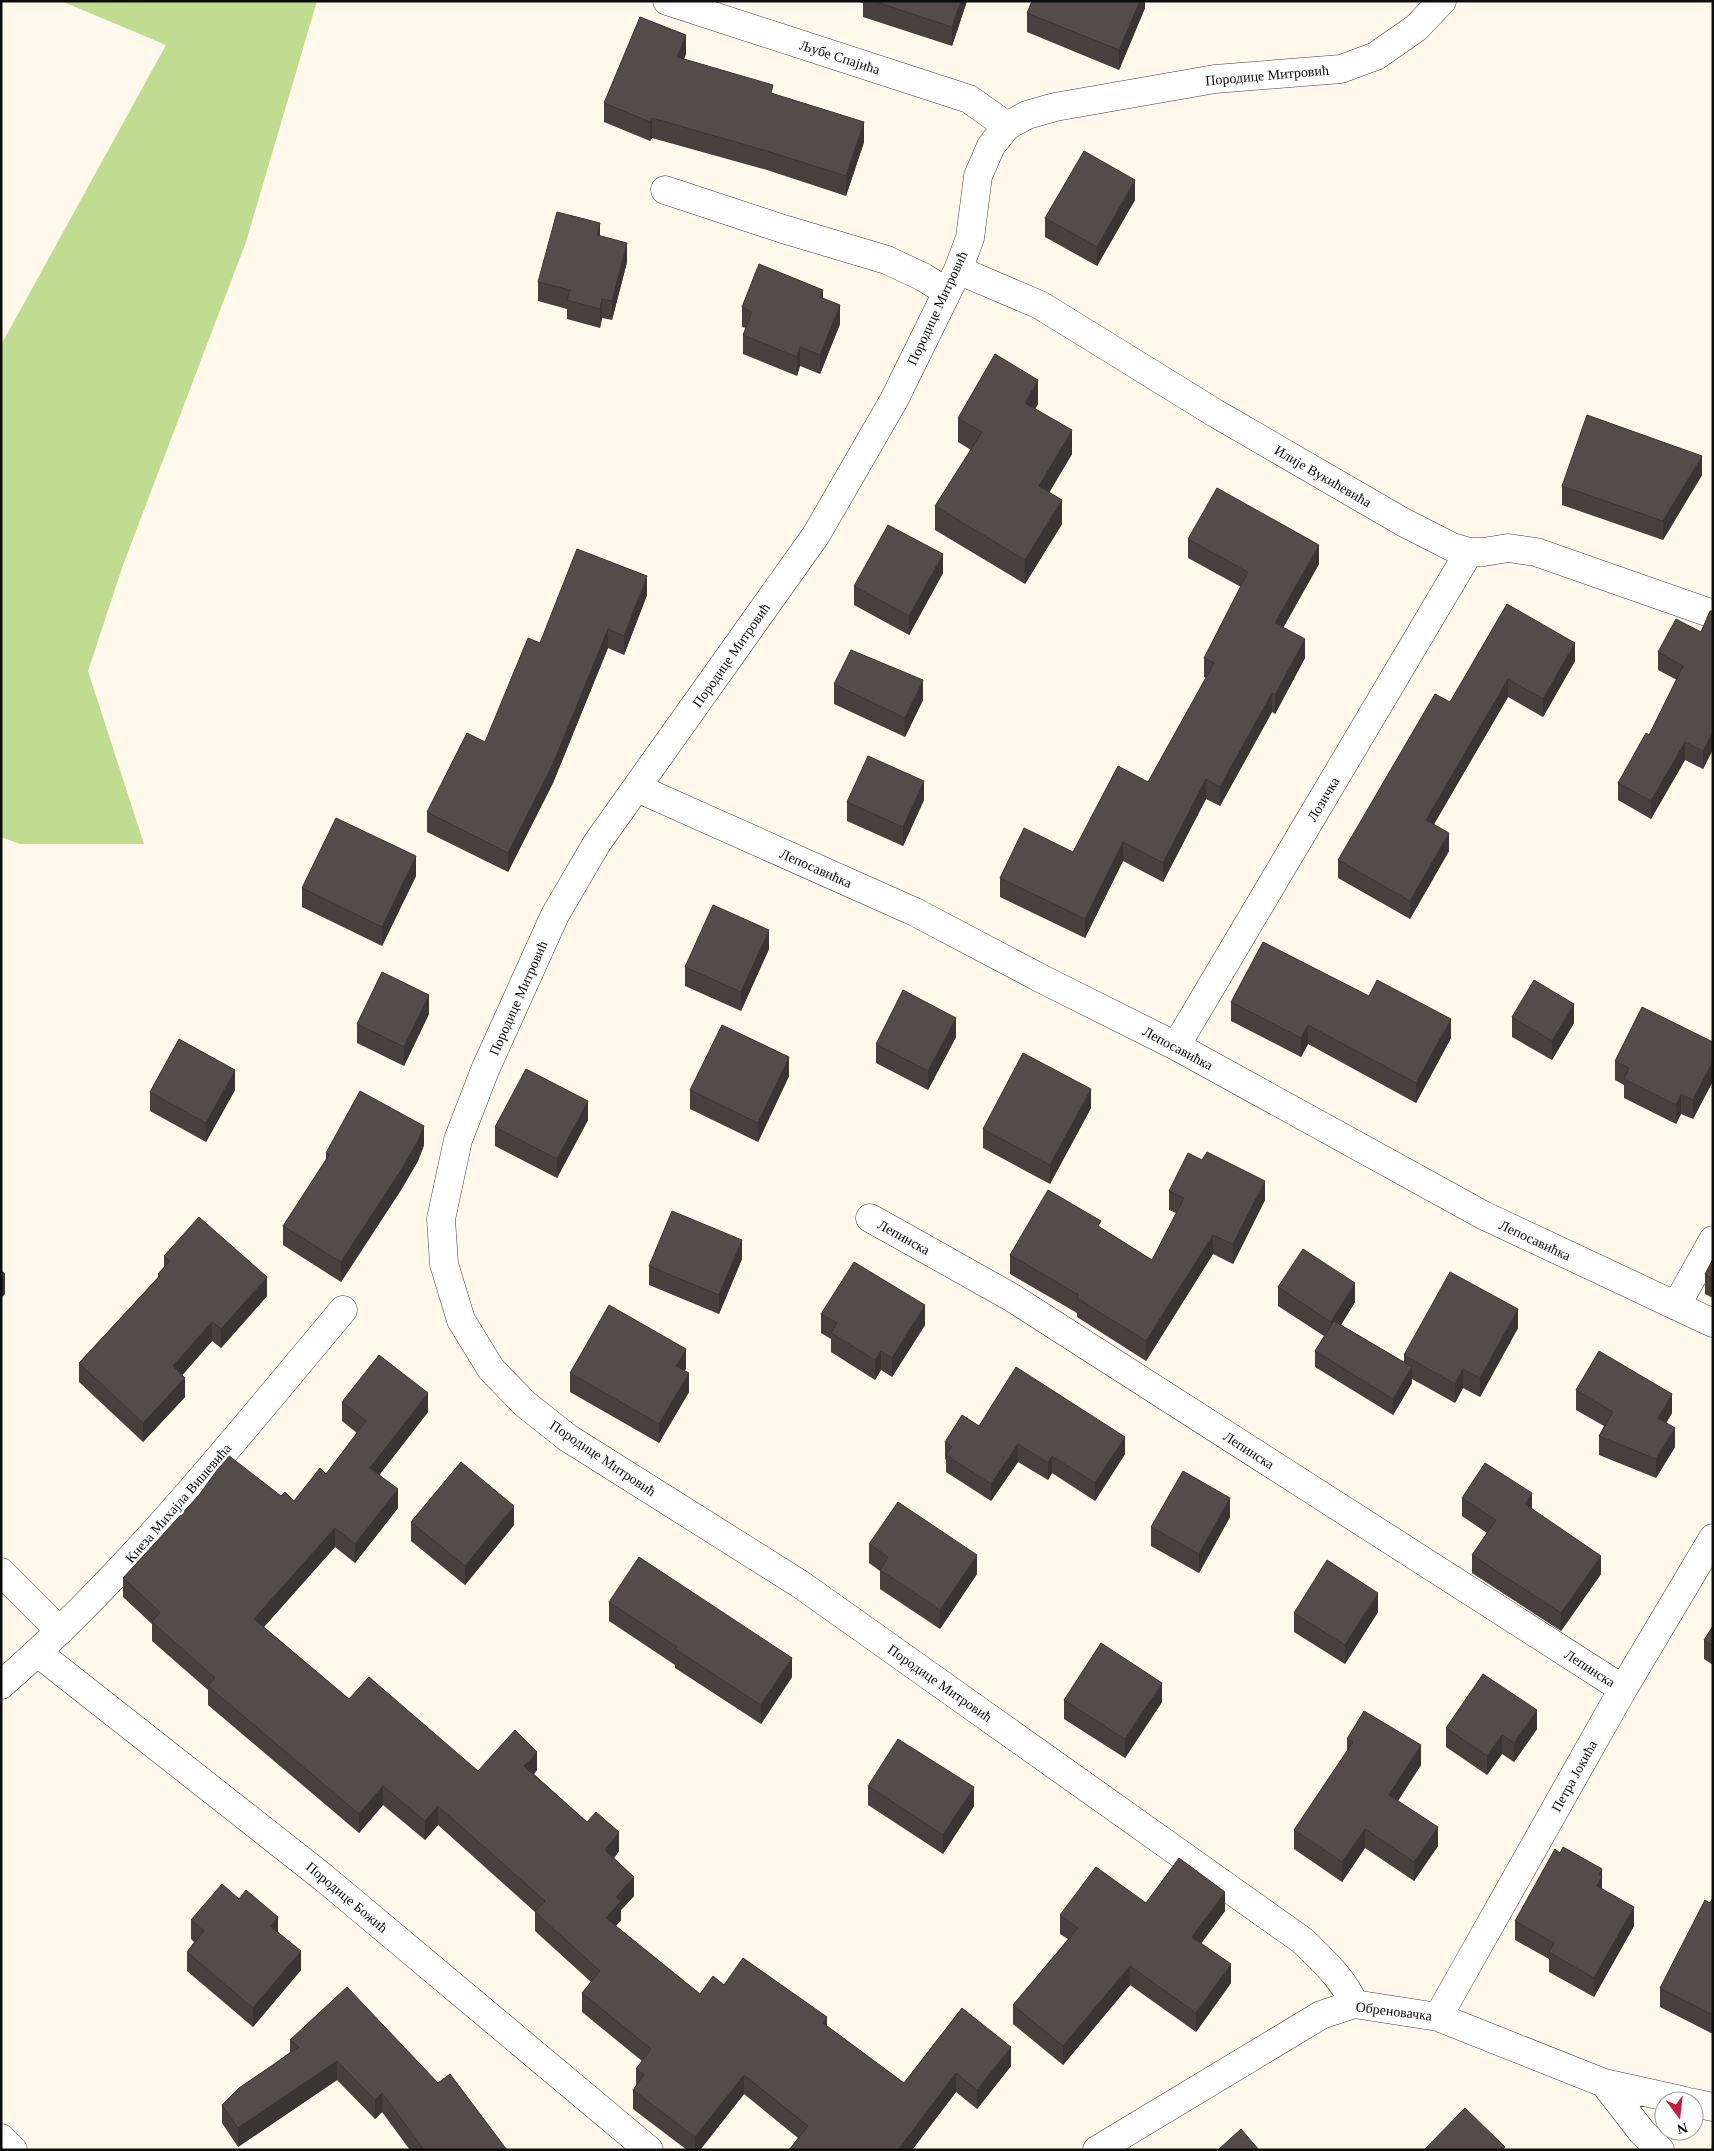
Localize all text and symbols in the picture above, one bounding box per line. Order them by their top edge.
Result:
street label: Љубе Спајића [798,37,883,78]
street label: Породице Митровић [1205,63,1329,88]
street label: Породице Митровић [904,249,970,368]
street label: Илије Вукићевића [1272,443,1374,511]
street label: Породице Митровић [690,600,773,710]
street label: Лозичка [1304,774,1343,824]
street label: Лепосавићка [778,846,855,891]
street label: Породице Митровић [486,939,551,1058]
street label: Лепосавићка [1140,1024,1216,1073]
street label: Лепинска [875,1217,933,1258]
street label: Лепосавићка [1497,1217,1574,1264]
street label: Породице Митровић [547,1418,658,1499]
street label: Лепинска [1221,1429,1277,1473]
street label: Кнеза Михајла Вишевића [122,1440,235,1566]
street label: Породице Митровић [885,1642,995,1725]
street label: Лепинска [1562,1647,1618,1691]
street label: Петра Јокића [1549,1737,1601,1815]
street label: Породице Божић [303,1859,390,1936]
street label: Обреновачка [1355,1999,1434,2024]
north arrow [1654,2091,1704,2141]
text: N [1675,2120,1689,2137]

